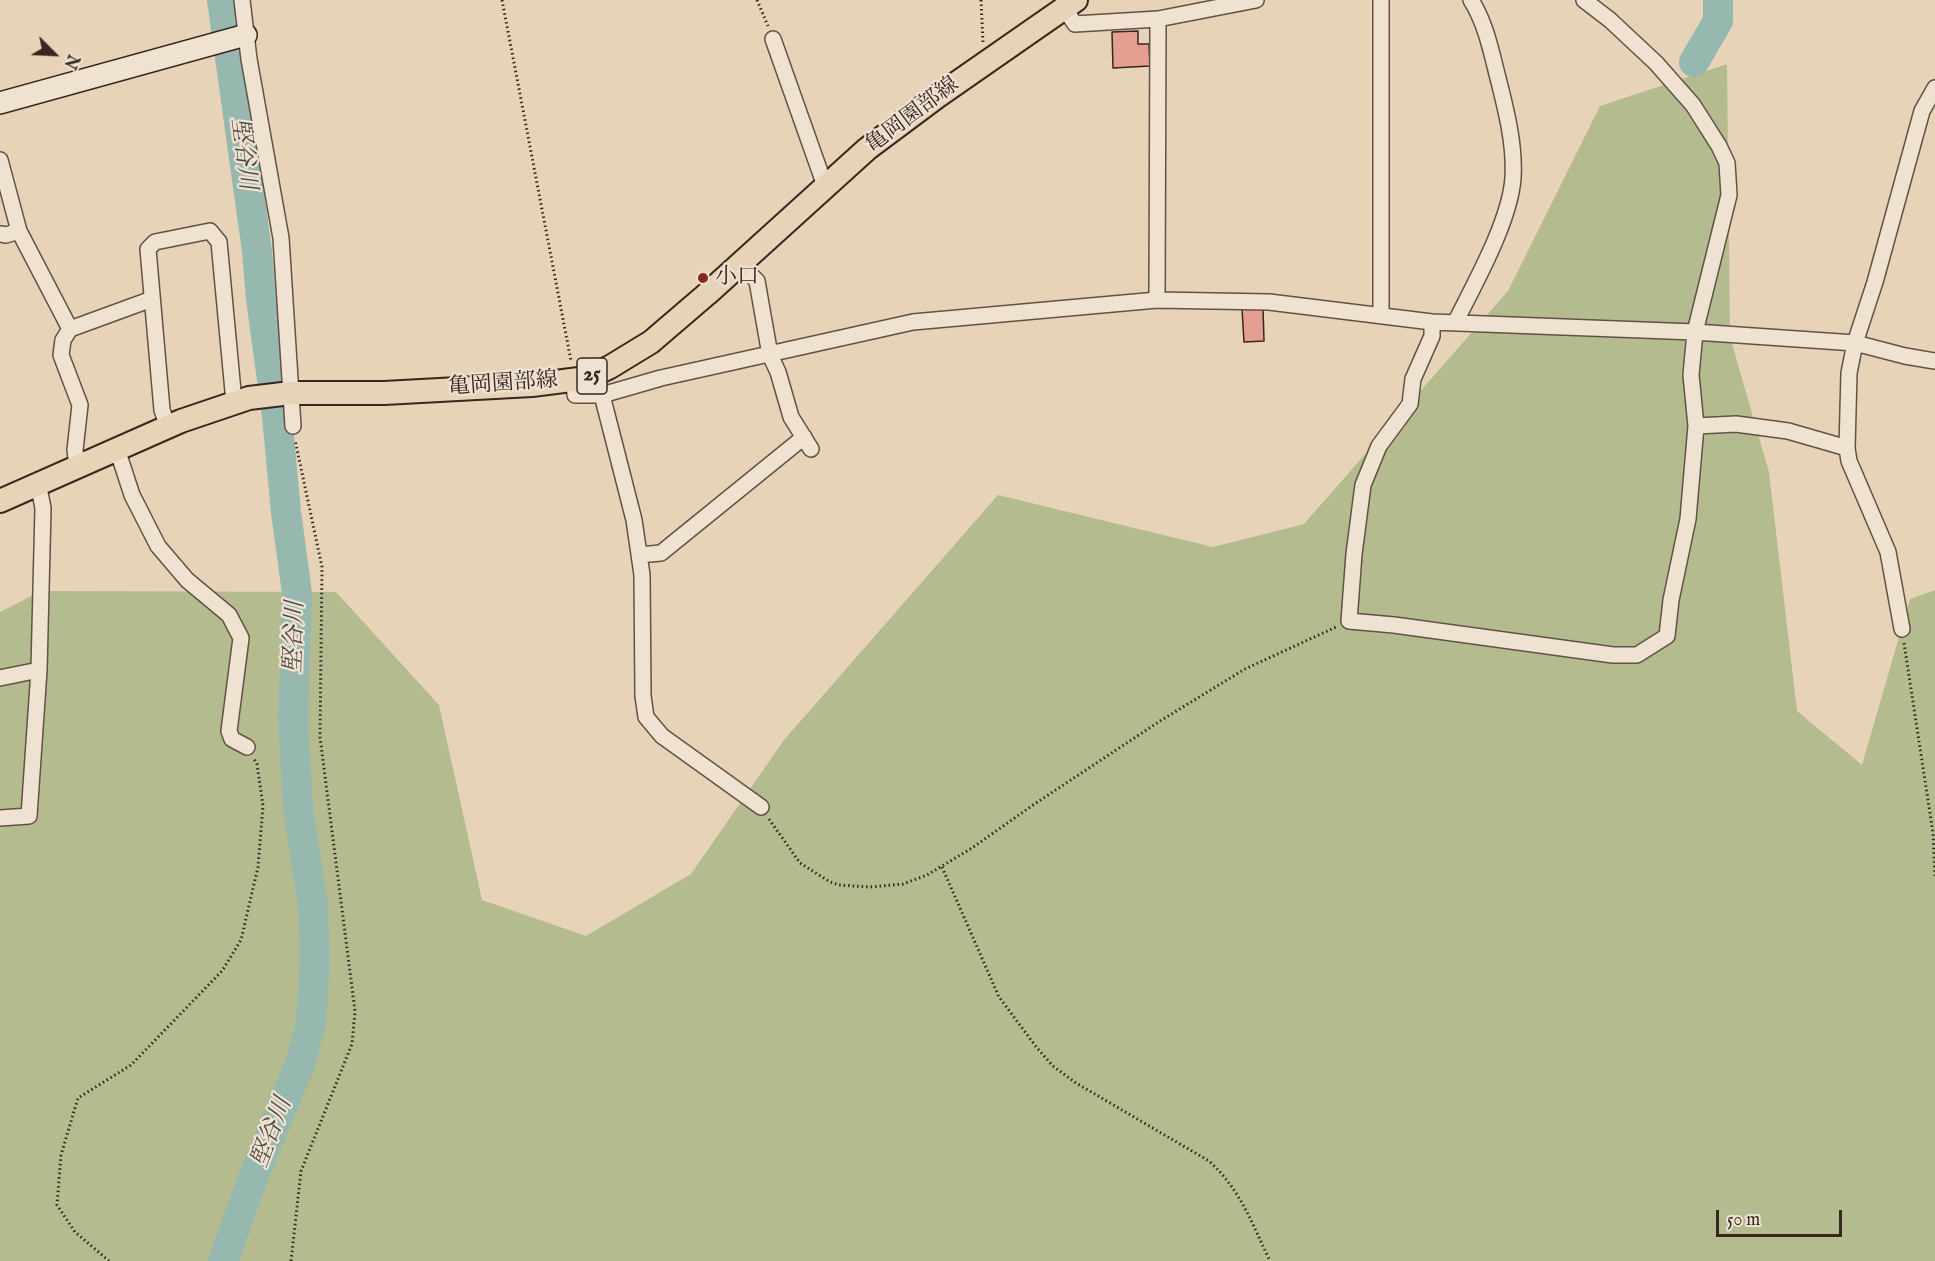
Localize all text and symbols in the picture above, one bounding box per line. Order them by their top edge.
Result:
north arrow [24,24,84,84]
text: N [58,51,82,72]
street label: 亀岡園部線 [861,72,965,160]
water label: 堅谷川 [223,117,261,191]
place label: 小口 [715,265,759,291]
marker: 小口 [696,271,710,285]
road number: 25 [577,358,607,394]
street label: 亀岡園部線 [447,368,559,402]
water label: 堅谷川 [280,601,312,673]
water label: 堅谷川 [247,1094,299,1172]
scale bar [1719,1198,1845,1236]
text: 50 m [1727,1209,1760,1232]

